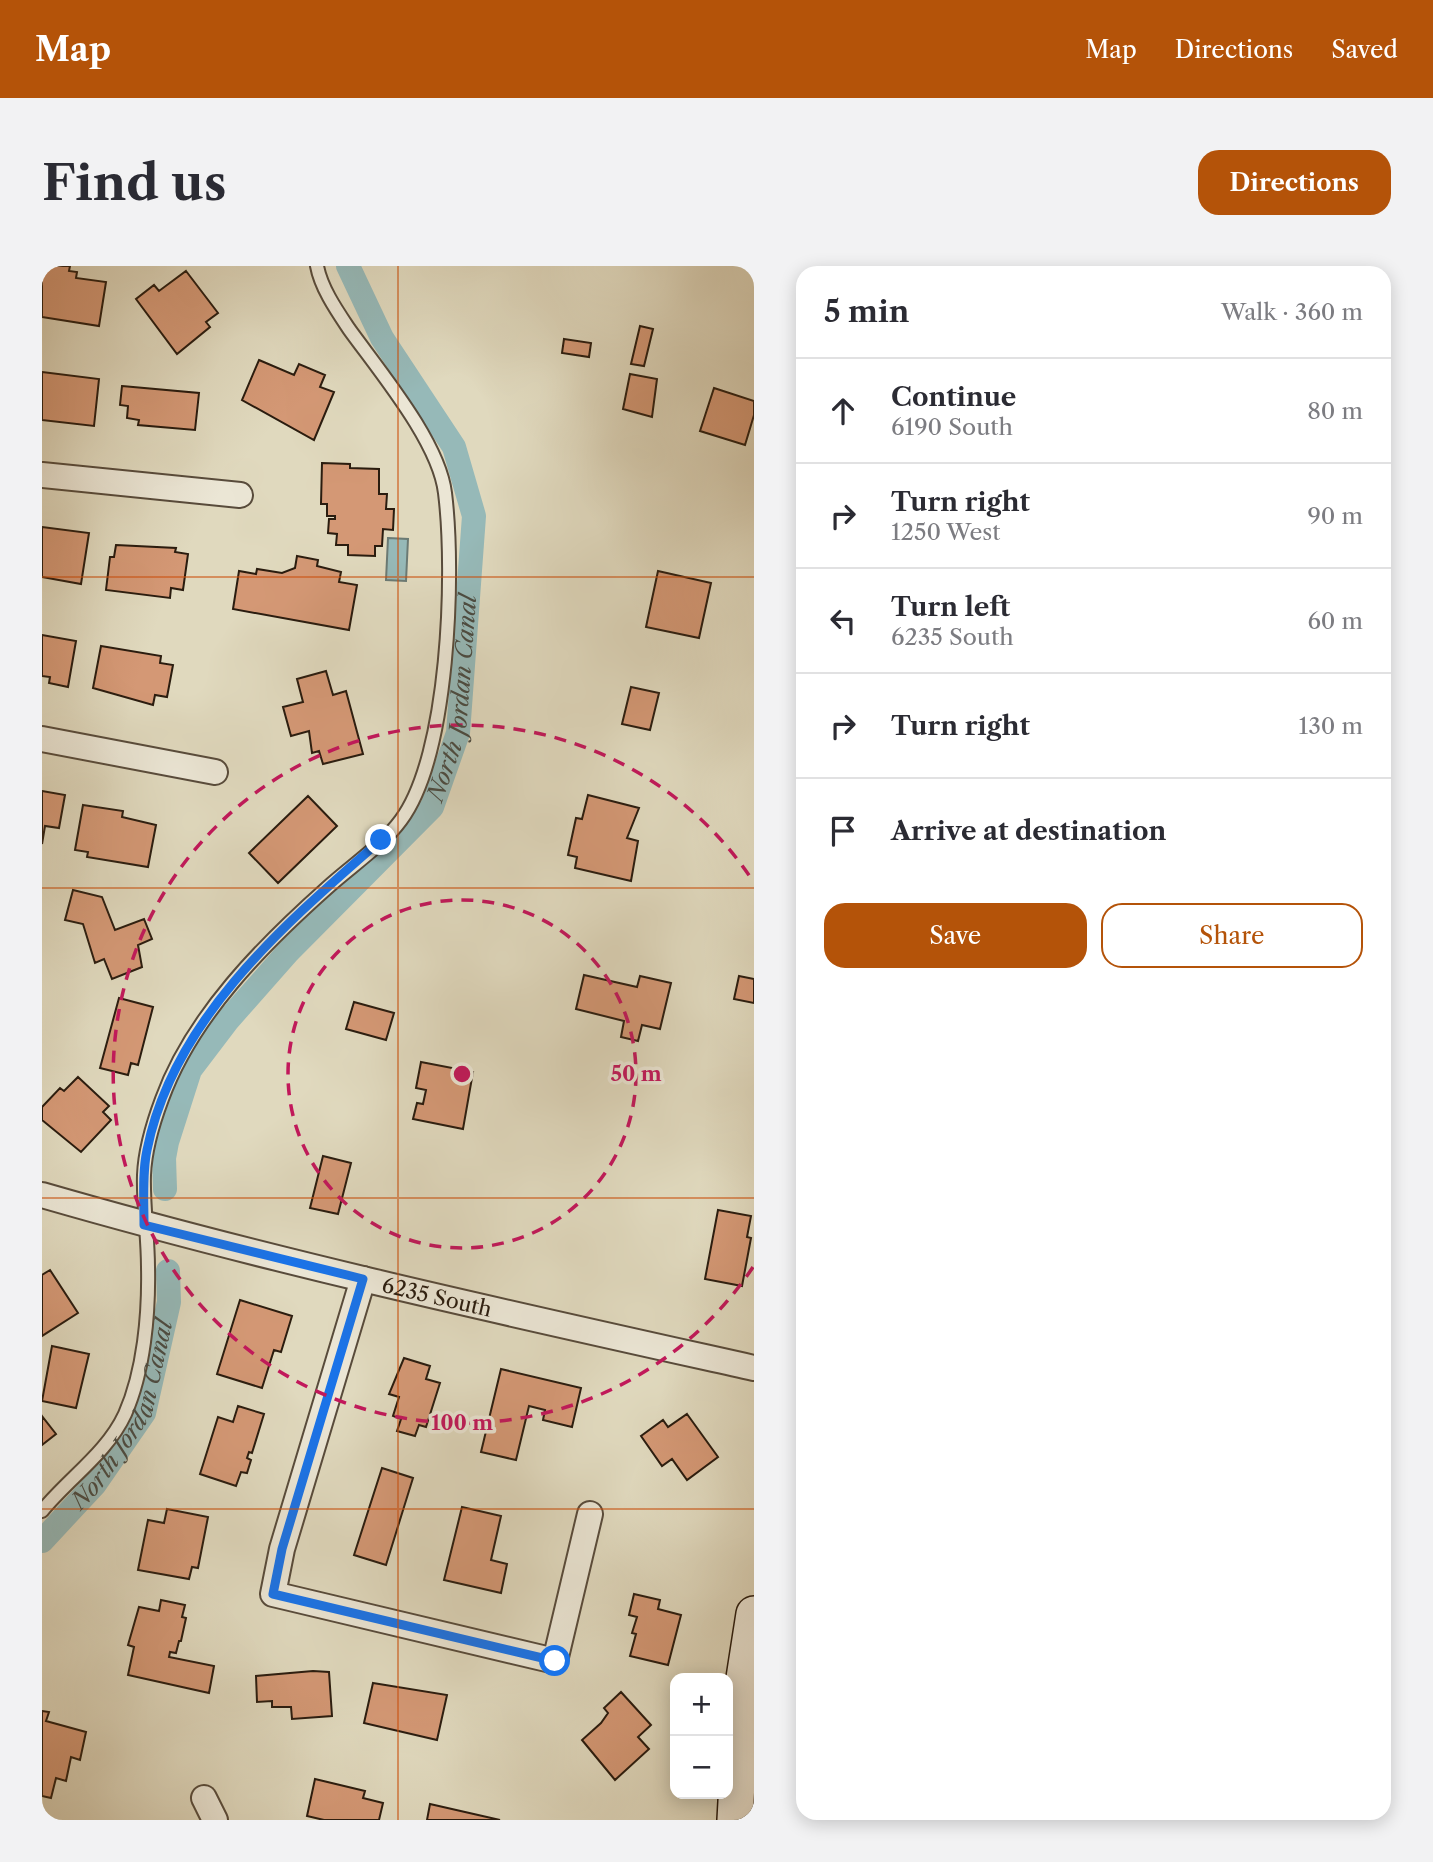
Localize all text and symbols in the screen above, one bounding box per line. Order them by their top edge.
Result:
text: Map [35,29,111,70]
text: Map [1085,35,1137,64]
text: Directions [1175,35,1293,64]
text: Saved [1331,35,1398,64]
button: Directions [1198,150,1391,215]
text: Find us [42,152,226,213]
text: 5 min [824,293,909,330]
text: Walk · 360 m [1221,298,1363,326]
text: Continue [891,381,1016,413]
icon: ahead [824,392,862,430]
text: 80 m [1307,397,1363,425]
text: 6190 South [891,413,1013,441]
text: Turn right [891,486,1030,518]
icon: right [824,497,862,535]
text: 90 m [1307,502,1363,530]
text: 1250 West [891,518,1000,546]
water label: North Jordan Canal [420,591,482,807]
text: Turn left [891,591,1010,623]
icon: left [824,602,862,640]
text: 60 m [1307,607,1363,635]
text: 6235 South [891,623,1014,651]
icon: right [824,707,862,745]
text: Turn right [891,710,1030,742]
text: 130 m [1299,712,1363,740]
icon: arrive [824,812,862,850]
text: Arrive at destination [891,815,1166,847]
route end [365,824,396,855]
button: Save [824,903,1087,968]
button: Share [1101,903,1363,968]
text: 50 m [610,1061,662,1086]
centre of rings [450,1062,474,1086]
street label: 6235 South [380,1272,494,1321]
water label: North Jordan Canal [64,1314,179,1516]
text: 100 m [431,1410,493,1435]
route start [539,1645,570,1676]
map controls [670,1673,733,1799]
button: + [670,1673,733,1736]
button: − [670,1736,733,1799]

